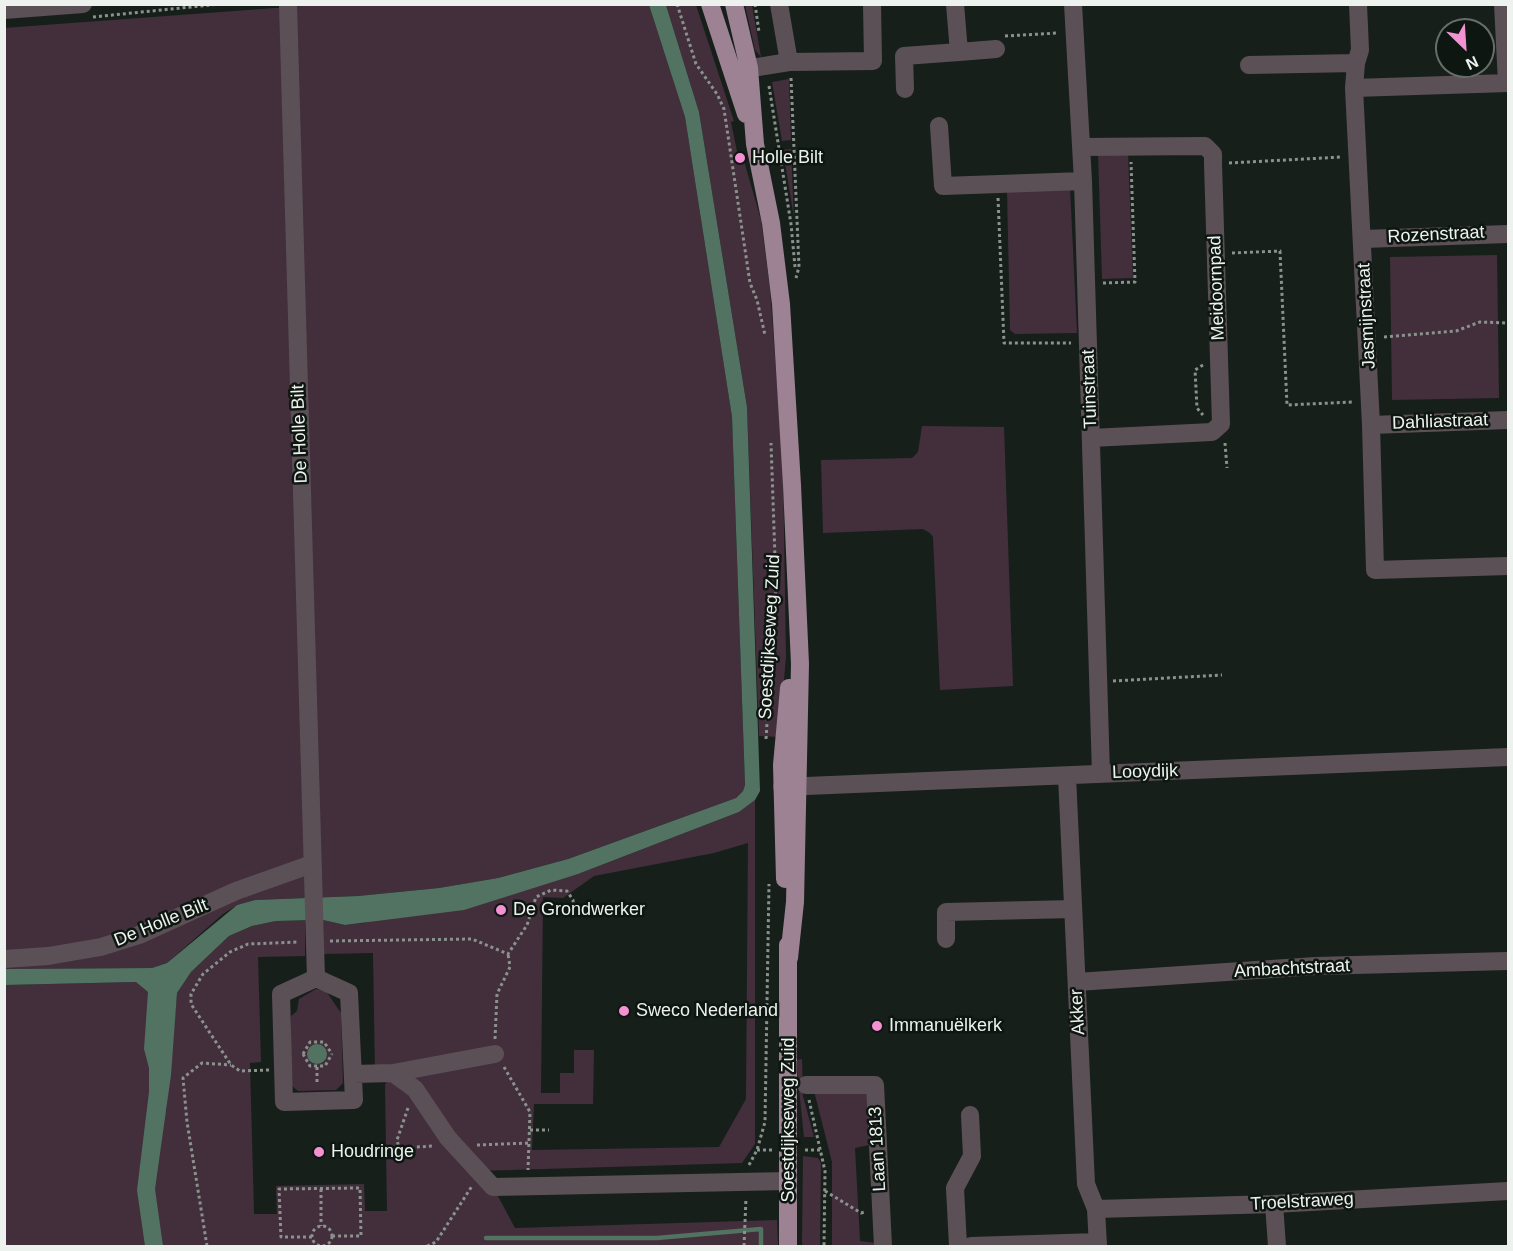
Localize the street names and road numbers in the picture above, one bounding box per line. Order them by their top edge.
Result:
street label: Rozenstraat [1387,222,1485,248]
street label: Meidoornpad [1204,235,1230,341]
street label: Jasmijnstraat [1353,262,1381,370]
street label: Tuinstraat [1078,349,1102,429]
street label: De Holle Bilt [287,384,313,484]
street label: Dahliastraat [1392,410,1488,434]
street label: Soestdijkseweg Zuid [755,554,785,720]
street label: Looydijk [1112,760,1178,784]
street label: De Holle Bilt [111,894,211,952]
street label: Ambachtstraat [1233,955,1351,983]
street label: Akker [1066,988,1090,1036]
street label: Soestdijkseweg Zuid [778,1037,800,1203]
street label: Laan 1813 [865,1106,891,1192]
street label: Troelstraweg [1250,1189,1354,1215]

